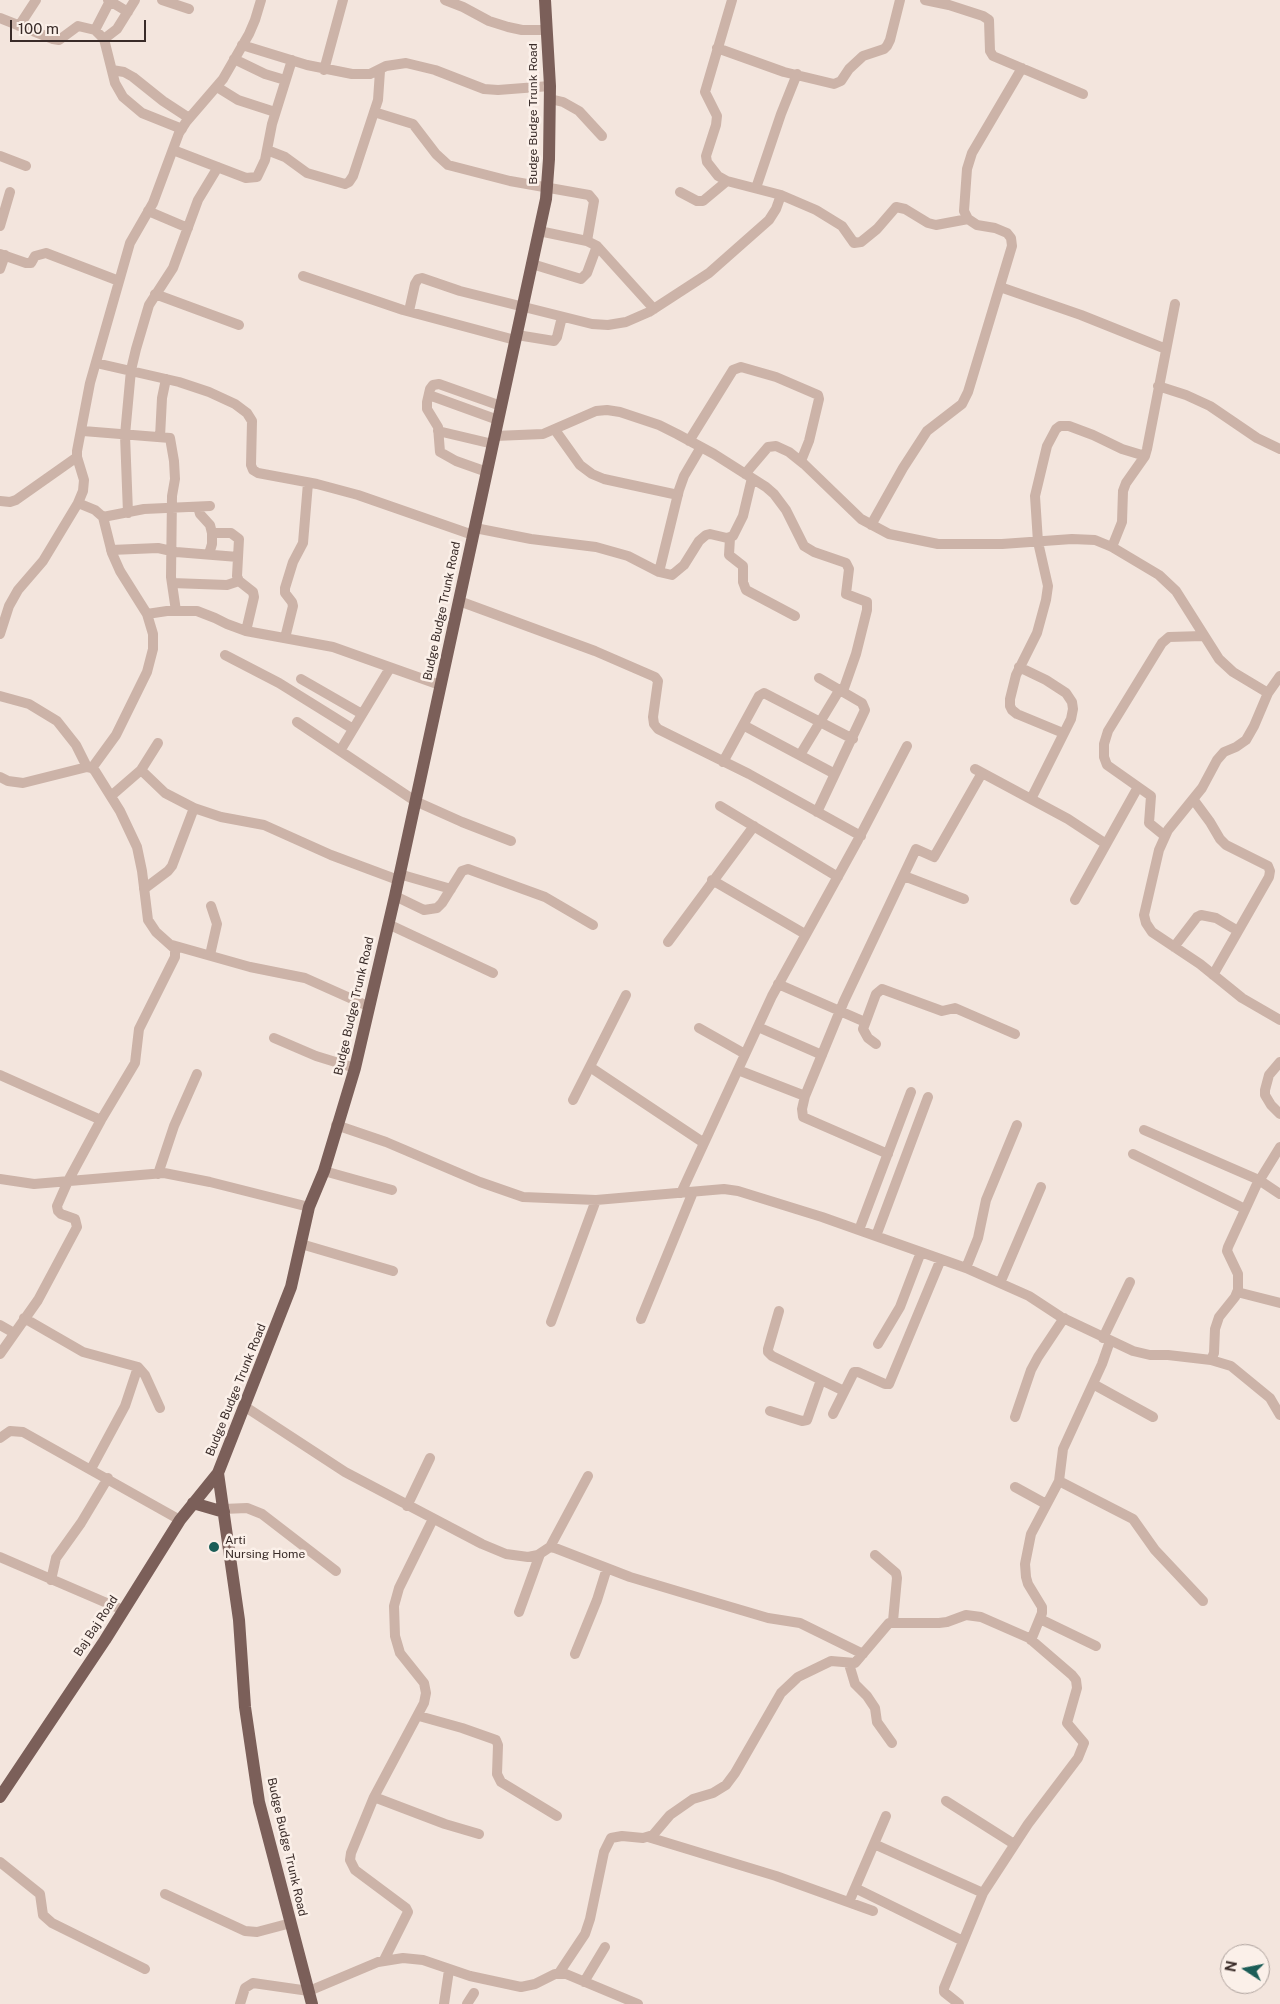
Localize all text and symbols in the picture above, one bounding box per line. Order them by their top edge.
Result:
scale bar [12,10,149,42]
text: 100 m [18,20,59,37]
street label: Budge Budge Trunk Road [526,43,540,185]
street label: Budge Budge Trunk Road [420,540,464,682]
street label: Budge Budge Trunk Road [331,935,377,1077]
street label: Budge Budge Trunk Road [203,1322,269,1458]
place label: Arti Nursing Home [225,1533,305,1561]
marker: Arti Nursing Home [207,1540,221,1554]
street label: Baj Baj Road [71,1593,121,1659]
street label: Budge Budge Trunk Road [264,1776,310,1918]
north arrow [1220,1944,1270,1994]
text: N [1222,1959,1240,1973]

